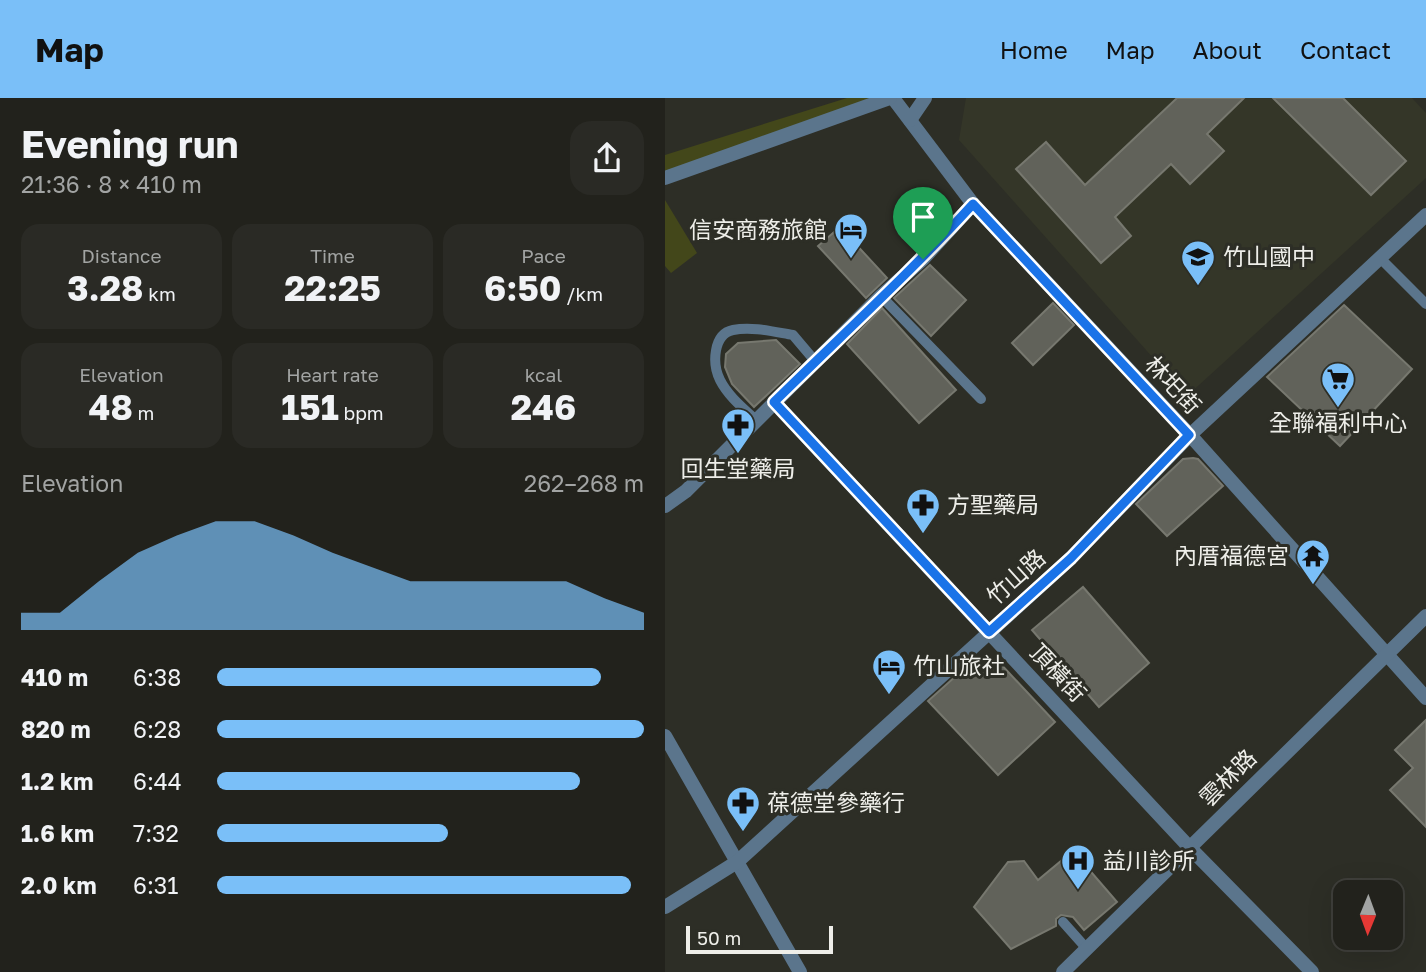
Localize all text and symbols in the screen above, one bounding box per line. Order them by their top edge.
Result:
text: Map [35,30,104,69]
text: Home [1000,35,1068,64]
text: Map [1106,35,1155,64]
text: About [1193,35,1262,64]
text: Contact [1300,35,1391,64]
text: Evening run [21,121,239,166]
button: share [570,121,644,195]
text: 21:36 · 8 × 410 m [21,170,202,198]
pin [893,187,953,259]
icon: arrive [904,198,942,236]
hotel icon: 信安商務旅館 [832,211,870,260]
place label: 信安商務旅館 [689,215,827,243]
school or university icon: 竹山國中 [1179,238,1217,287]
place label: 竹山國中 [1223,242,1315,270]
text: Distance [82,244,161,267]
text: Time [310,244,355,267]
text: Pace [521,244,566,267]
text: 3.28 [67,267,144,309]
text: 22:25 [284,267,381,309]
text: 6:50 [484,267,562,309]
text: km [144,282,176,305]
text: /km [562,282,603,305]
street label: 林圯街 [1140,350,1207,419]
supermarket icon: 全聯福利中心 [1319,360,1357,409]
text: Elevation [79,363,164,386]
text: Heart rate [286,363,379,386]
text: kcal [525,363,562,386]
text: 48 [89,386,133,428]
text: 151 [281,386,339,428]
text: 246 [511,386,576,428]
text: m [133,401,154,424]
text: bpm [339,401,384,424]
pharmacy icon: 回生堂藥局 [719,406,757,455]
place label: 全聯福利中心 [1269,408,1407,436]
place label: 回生堂藥局 [681,454,796,482]
text: Elevation [21,469,123,497]
text: 262–268 m [524,469,644,497]
pharmacy icon: 方聖藥局 [904,486,942,535]
place label: 方聖藥局 [947,490,1039,518]
temple icon: 內厝福德宮 [1294,537,1332,586]
place label: 內厝福德宮 [1174,541,1289,569]
street label: 竹山路 [980,543,1050,610]
street label: 頂橫街 [1025,638,1092,707]
hotel icon: 竹山旅社 [870,647,908,696]
place label: 竹山旅社 [913,651,1005,679]
text: 410 m [21,663,88,691]
text: 6:38 [133,663,181,691]
text: 820 m [21,715,91,743]
text: 6:28 [133,715,181,743]
street label: 雲林路 [1193,743,1262,812]
text: 1.2 km [21,767,93,795]
text: 6:44 [133,767,182,795]
pharmacy icon: 葆德堂參藥行 [724,784,762,833]
place label: 葆德堂參藥行 [767,788,905,816]
text: 1.6 km [21,819,94,847]
text: 7:32 [133,819,179,847]
hospital icon: 益川診所 [1059,842,1097,891]
place label: 益川診所 [1103,846,1195,874]
text: 2.0 km [21,871,97,899]
text: 6:31 [133,871,178,899]
north arrow [1333,880,1403,950]
map controls [1333,880,1403,950]
scale bar [686,923,833,955]
text: 50 m [697,926,741,949]

